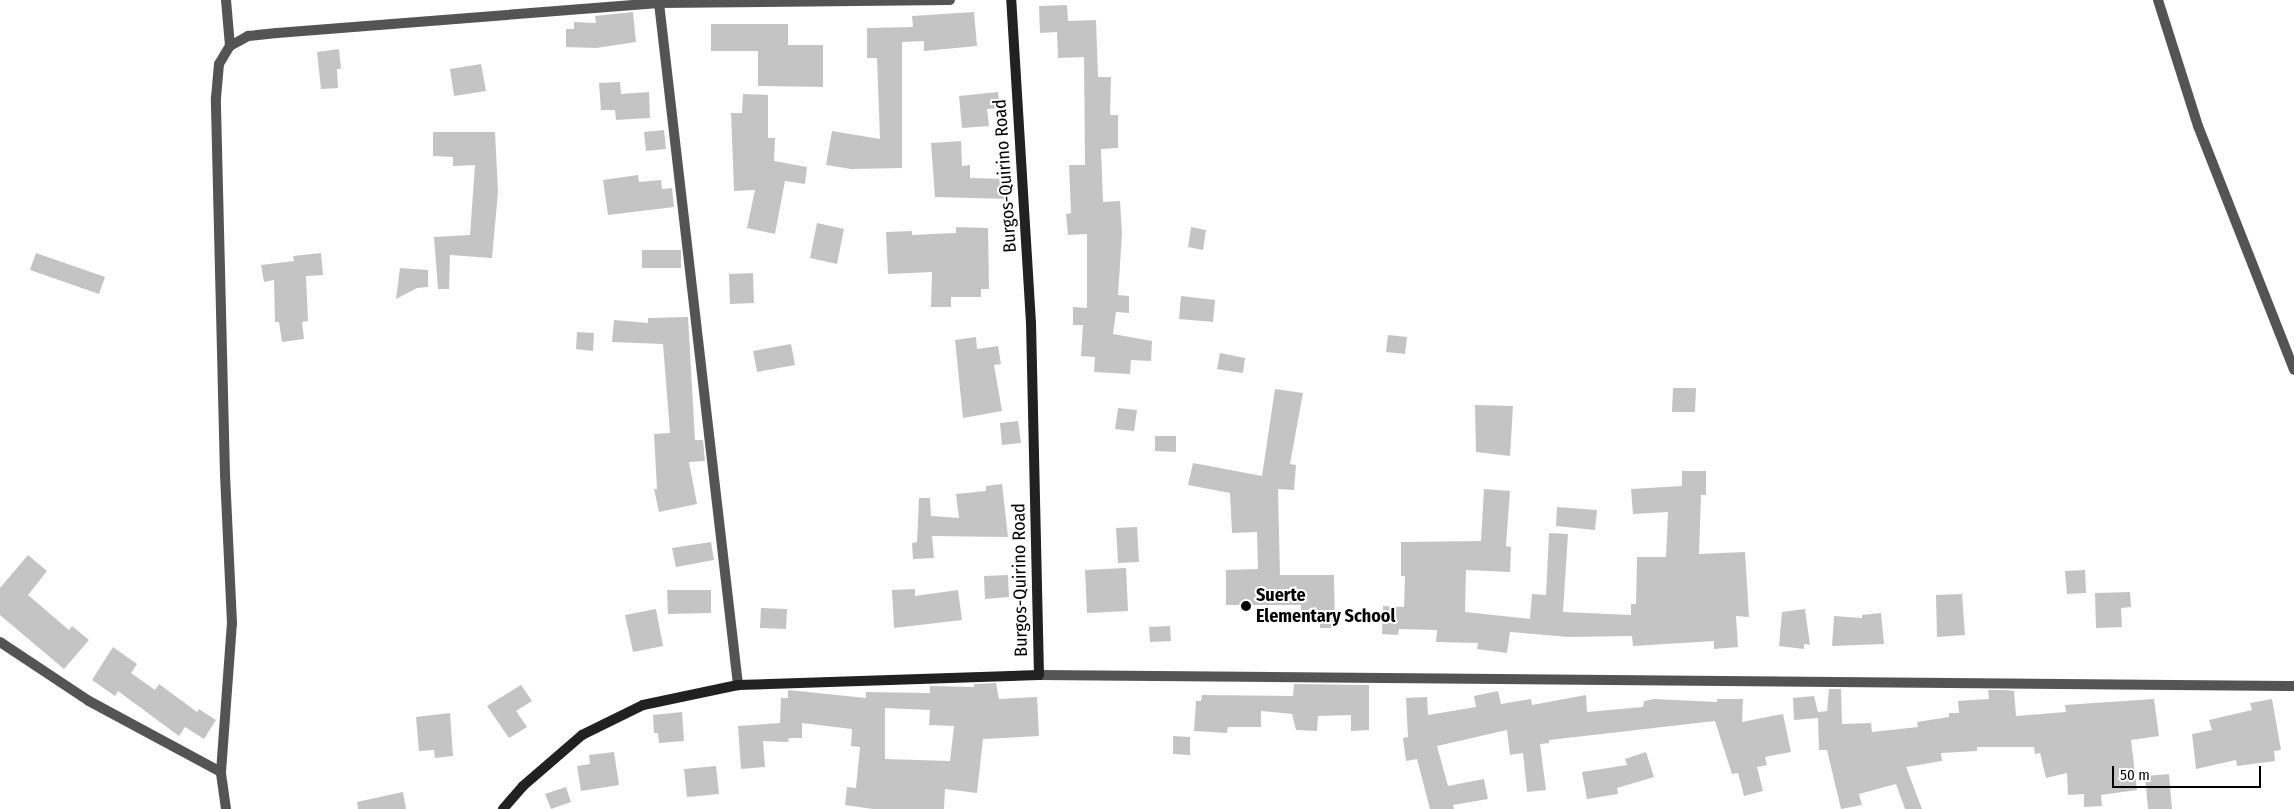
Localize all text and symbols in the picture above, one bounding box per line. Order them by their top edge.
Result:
street label: Burgos-Quirino Road [989,99,1021,253]
street label: Burgos-Quirino Road [1008,503,1032,657]
place label: Suerte Elementary School [1256,585,1395,628]
marker: Suerte Elementary School [1240,600,1252,612]
scale bar [2114,756,2263,788]
text: 50 m [2120,766,2150,784]

